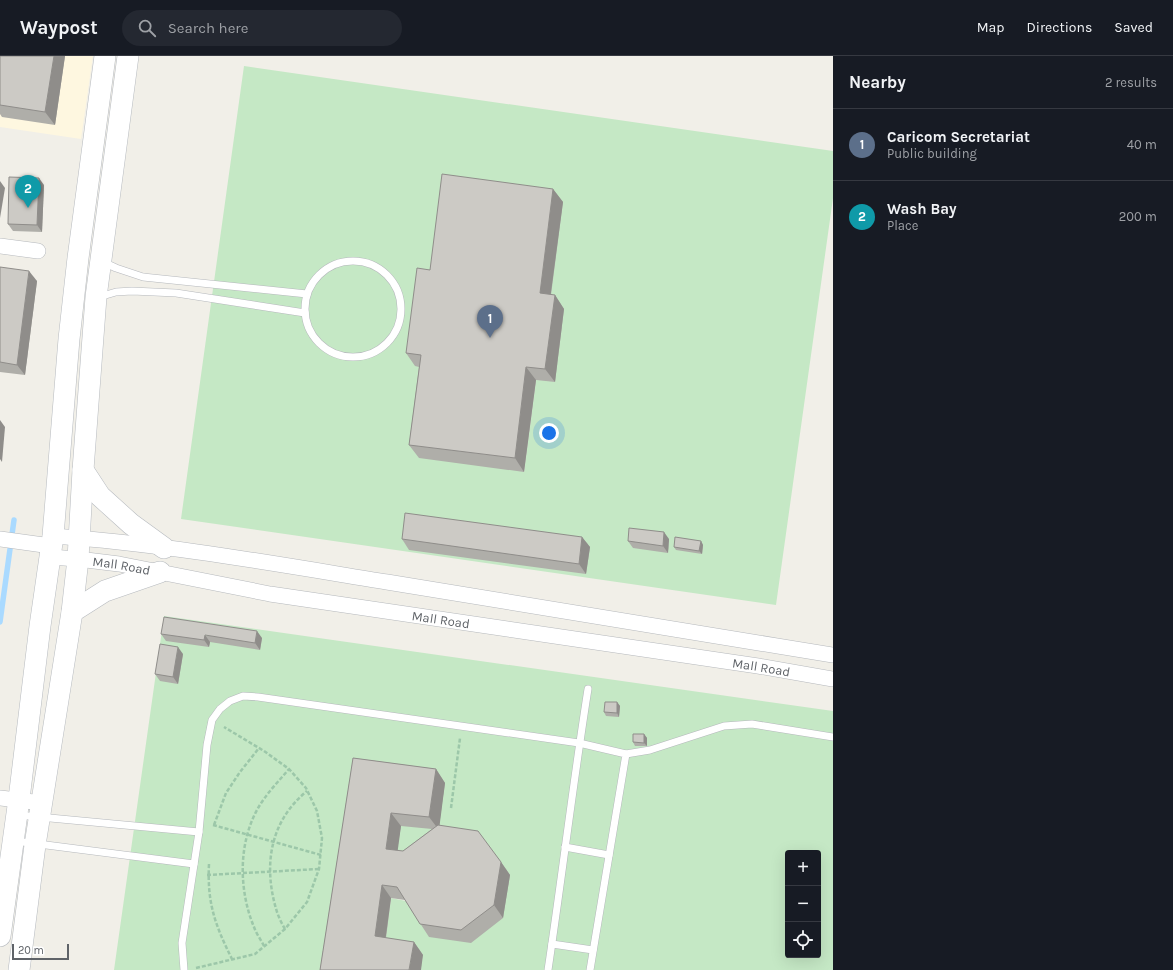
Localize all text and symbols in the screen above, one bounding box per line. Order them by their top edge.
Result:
search box [122,10,402,46]
text: Waypost [20,17,98,39]
icon: search [136,17,158,39]
text: Search here [168,19,248,37]
text: Map [977,19,1005,36]
text: Directions [1027,19,1092,36]
text: Saved [1114,19,1153,36]
text: Nearby [849,72,906,92]
text: 2 results [1105,75,1157,90]
text: Caricom Secretariat [887,128,1030,146]
text: 1 [860,137,864,152]
text: 40 m [1127,137,1157,152]
text: Public building [887,146,977,161]
pin: 2 [15,175,41,208]
text: Wash Bay [887,200,956,218]
text: 2 [858,209,866,224]
text: 200 m [1119,209,1157,224]
text: Place [887,218,918,233]
pin: 1 [477,305,503,338]
your location [539,423,559,443]
street label: Mall Road [92,553,152,578]
street label: Mall Road [411,608,471,631]
street label: Mall Road [731,655,791,679]
map controls [785,850,821,958]
button: + [785,850,821,886]
button: − [785,886,821,922]
button: locate [785,922,821,958]
scale bar [12,942,69,961]
text: 20 m [18,944,44,957]

